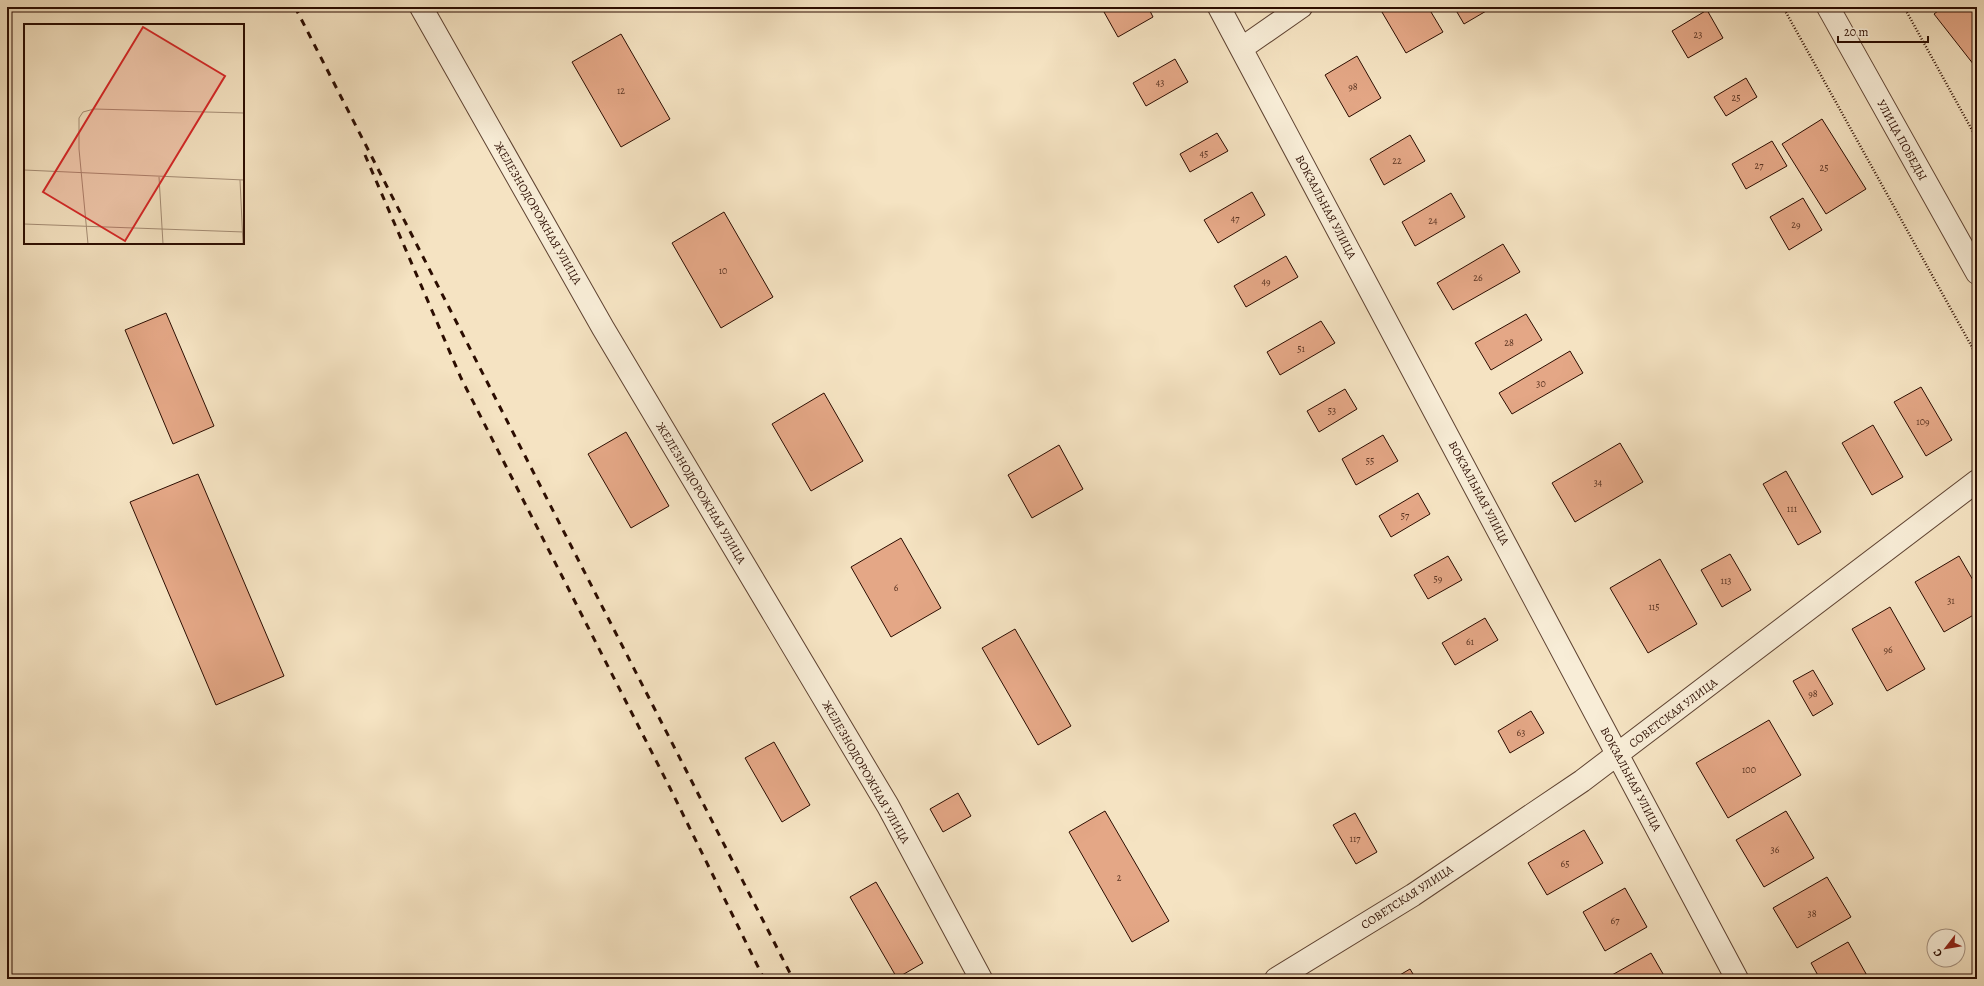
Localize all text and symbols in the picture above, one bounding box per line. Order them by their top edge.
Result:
scale bar [1838,18,1928,44]
inset map [24,24,244,244]
text: 20 m [1844,24,1868,40]
house number: 23 [1694,28,1702,41]
house number: 43 [1156,76,1164,89]
house number: 98 [1348,80,1358,93]
house number: 12 [617,84,625,97]
house number: 25 [1731,91,1741,104]
street label: УЛИЦА ПОБЕДЫ [1873,97,1931,183]
street label: ЖЕЛЕЗНОДОРОЖНАЯ УЛИЦА [490,139,586,288]
house number: 45 [1200,147,1208,160]
street label: ВОКЗАЛЬНАЯ УЛИЦА [1292,152,1361,263]
house number: 22 [1392,154,1402,167]
house number: 27 [1755,159,1764,172]
house number: 25 [1819,161,1829,174]
house number: 47 [1231,212,1240,225]
house number: 24 [1428,214,1438,227]
house number: 29 [1791,218,1801,231]
house number: 10 [719,264,727,277]
house number: 26 [1473,271,1483,284]
house number: 49 [1261,275,1271,288]
house number: 28 [1504,336,1514,349]
house number: 51 [1297,342,1305,355]
house number: 30 [1536,377,1546,390]
house number: 53 [1328,404,1336,417]
house number: 109 [1916,415,1930,428]
street label: ЖЕЛЕЗНОДОРОЖНАЯ УЛИЦА [652,419,750,568]
street label: ВОКЗАЛЬНАЯ УЛИЦА [1445,438,1514,549]
house number: 55 [1366,454,1374,467]
house number: 34 [1594,476,1603,489]
house number: 111 [1787,502,1798,515]
house number: 57 [1401,509,1410,522]
house number: 59 [1434,572,1443,585]
house number: 113 [1721,574,1732,587]
house number: 6 [894,581,899,594]
house number: 31 [1947,594,1955,607]
house number: 115 [1648,600,1660,613]
house number: 61 [1466,635,1475,648]
house number: 96 [1883,643,1893,656]
street label: СОВЕТСКАЯ УЛИЦА [1625,674,1721,752]
house number: 98 [1808,687,1818,700]
street label: ЖЕЛЕЗНОДОРОЖНАЯ УЛИЦА [818,698,914,847]
street label: ВОКЗАЛЬНАЯ УЛИЦА [1597,724,1666,835]
house number: 63 [1517,726,1525,739]
house number: 100 [1742,763,1756,776]
house number: 117 [1349,832,1361,845]
house number: 36 [1771,843,1780,856]
house number: 65 [1561,857,1569,870]
street label: СОВЕТСКАЯ УЛИЦА [1358,861,1457,933]
house number: 2 [1117,871,1122,884]
house number: 38 [1807,907,1817,920]
house number: 67 [1611,914,1620,927]
north arrow [1926,928,1966,968]
text: С [1930,946,1946,960]

